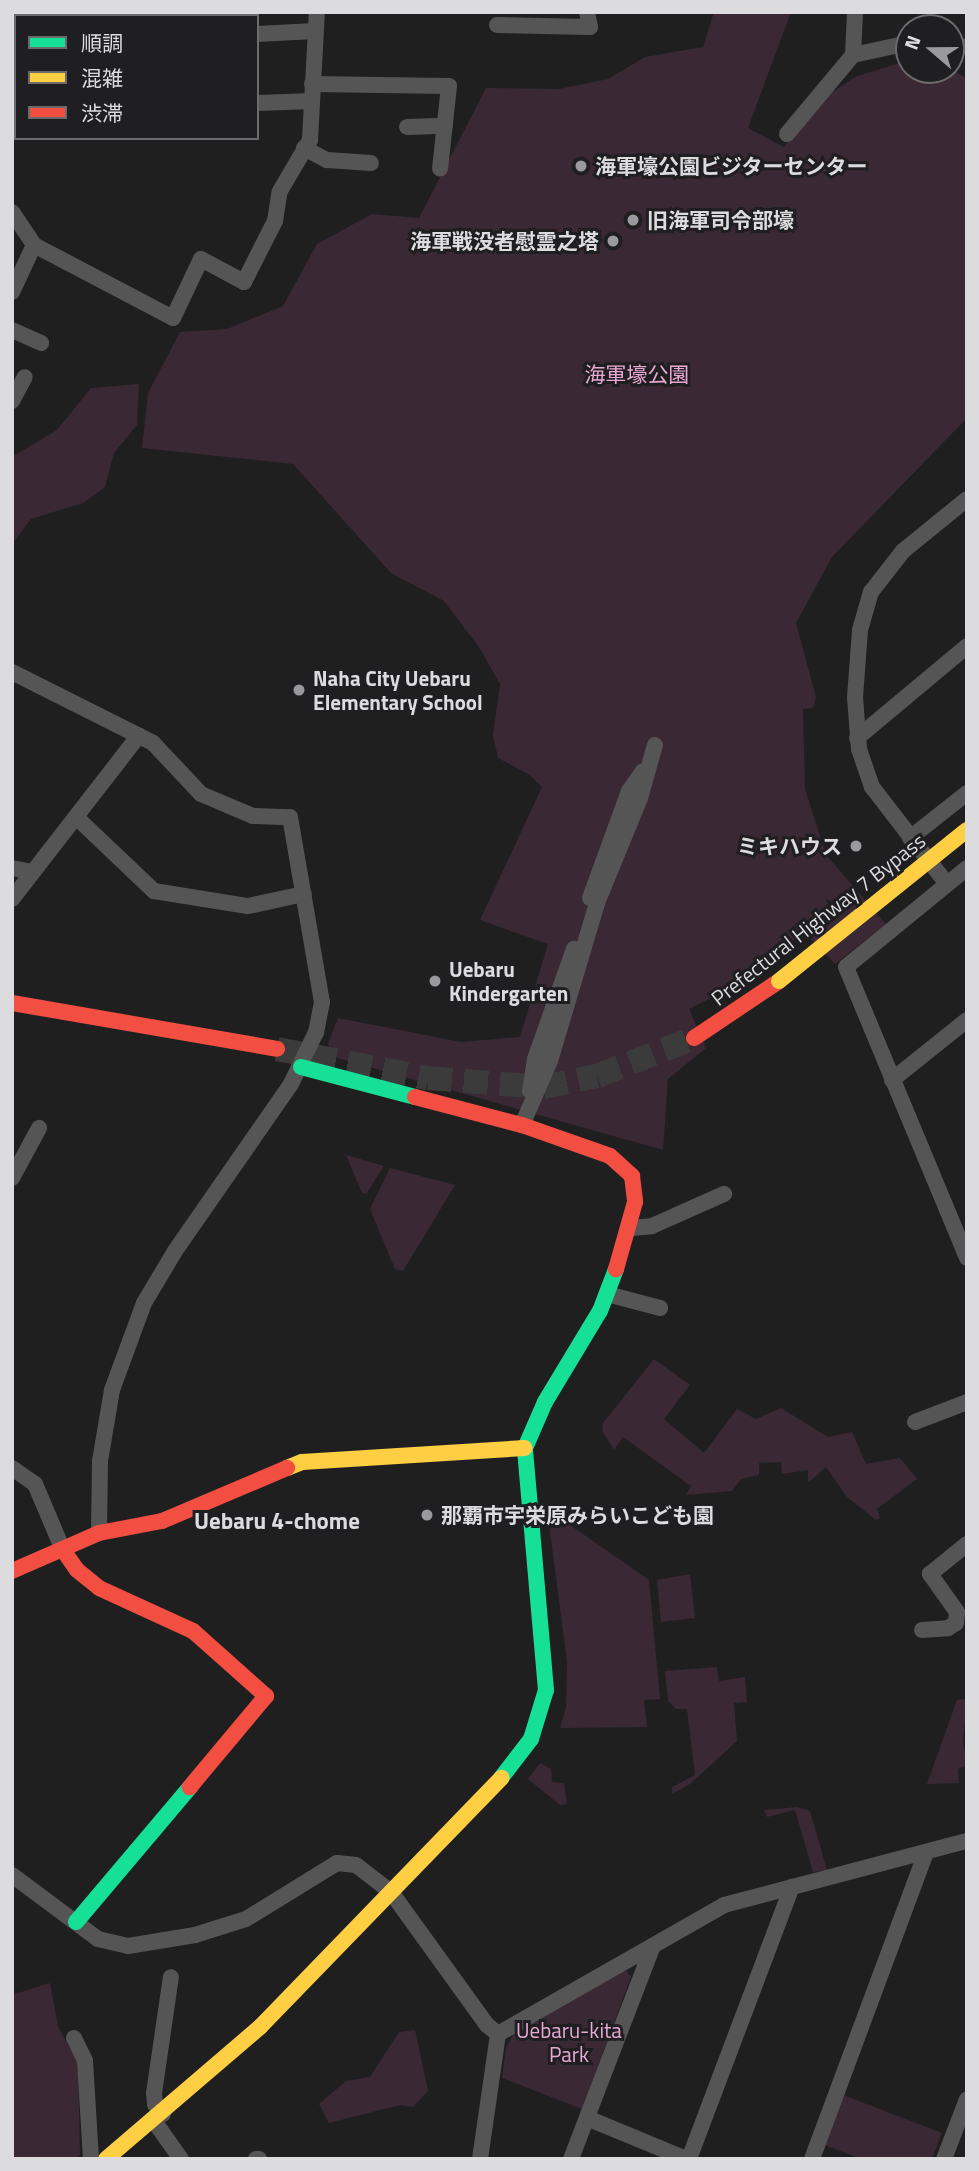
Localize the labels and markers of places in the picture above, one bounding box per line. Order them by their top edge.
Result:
place label: 海軍壕公園ビジターセンター [595,153,868,179]
marker: 海軍壕公園ビジターセンター [573,158,589,174]
place label: 旧海軍司令部壕 [647,207,794,233]
marker: 旧海軍司令部壕 [625,212,641,228]
place label: 海軍戦没者慰霊之塔 [410,228,599,254]
marker: 海軍戦没者慰霊之塔 [605,233,621,249]
place label: Naha City Uebaru Elementary School [313,665,483,715]
marker: Naha City Uebaru Elementary School [291,682,307,698]
place label: ミキハウス [737,833,842,859]
marker: ミキハウス [848,838,864,854]
place label: Uebaru Kindergarten [449,956,568,1006]
marker: Uebaru Kindergarten [427,973,443,989]
place label: 那覇市宇栄原みらいこども園 [441,1502,714,1528]
marker: 那覇市宇栄原みらいこども園 [419,1507,435,1523]

